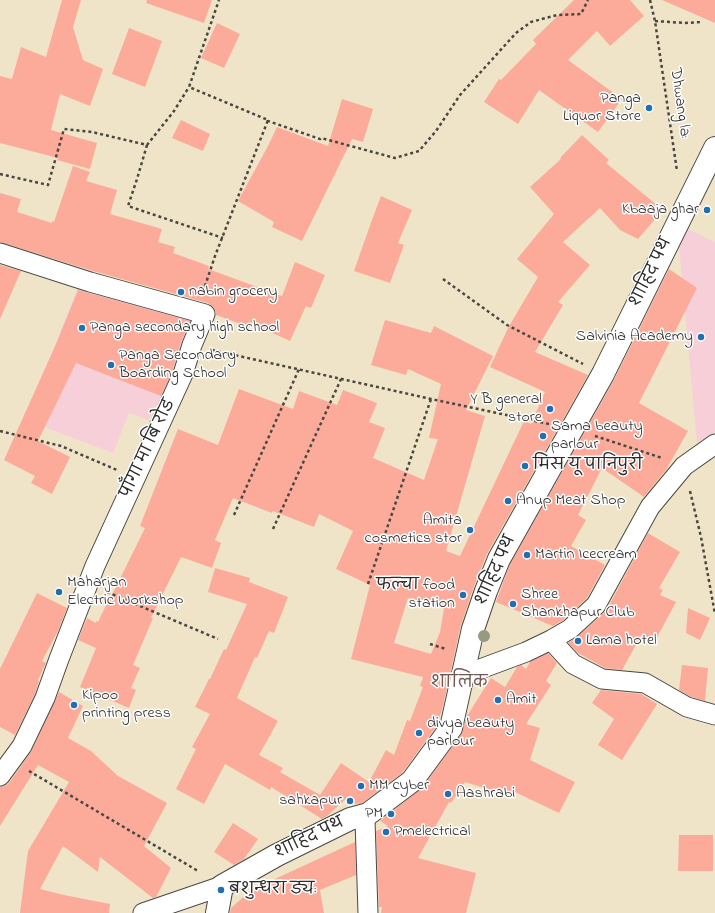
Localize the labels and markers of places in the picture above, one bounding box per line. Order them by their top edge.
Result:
place label: Panga Liquor Store [563,89,641,127]
marker: Panga Liquor Store [644,103,654,113]
place label: Kbaaja ghar [622,200,699,220]
marker: Kbaaja ghar [702,205,712,215]
place label: nabin grocery [189,282,277,302]
marker: nabin grocery [176,287,186,297]
place label: Panga secondary high school [90,318,279,338]
marker: Panga secondary high school [77,323,87,333]
place label: Salvinia Academy [576,327,693,347]
marker: Salvinia Academy [696,332,706,342]
place label: Panga Secondary Boarding School [119,346,236,384]
marker: Panga Secondary Boarding School [106,360,116,370]
place label: Y B general store [470,390,542,428]
marker: Y B general store [545,404,555,414]
place label: Sama beauty parlour [551,417,643,455]
marker: Sama beauty parlour [538,431,548,441]
place label: मिस यू पानिपुरी [533,456,643,476]
marker: मिस यू पानिपुरी [520,461,530,471]
place label: Anup Meat Shop [516,491,625,511]
marker: Anup Meat Shop [503,496,513,506]
place label: Amita cosmetics stor [365,511,462,549]
marker: Amita cosmetics stor [465,525,475,535]
place label: Martin Icecream [535,545,637,565]
marker: Martin Icecream [522,550,532,560]
place label: Maharjan Electric Workshop [67,573,183,611]
place label: फल्चा food station [376,576,455,614]
place label: Shree Shankhapur Club [521,585,634,623]
marker: Maharjan Electric Workshop [54,587,64,597]
marker: फल्चा food station [458,590,468,600]
marker: Shree Shankhapur Club [508,599,518,609]
place label: Lama hotel [586,631,657,651]
marker: Lama hotel [573,636,583,646]
place label: Kipoo printing press [82,686,171,724]
place label: Amit [506,690,537,710]
marker: Amit [493,695,503,705]
marker: Kipoo printing press [69,700,79,710]
place label: divya beauty parlour [427,714,514,752]
marker: divya beauty parlour [414,728,424,738]
place label: MM cyber [369,776,429,796]
marker: MM cyber [356,781,366,791]
place label: Aashrabi [456,784,515,804]
marker: Aashrabi [443,789,453,799]
place label: sahkapur [279,791,342,811]
marker: sahkapur [345,796,355,806]
place label: PM [365,804,383,824]
marker: PM [386,809,396,819]
place label: Pmelectrical [394,822,470,842]
marker: Pmelectrical [381,827,391,837]
place label: बशुन्धरा ड्य: [229,880,316,900]
marker: बशुन्धरा ड्य: [216,885,226,895]

